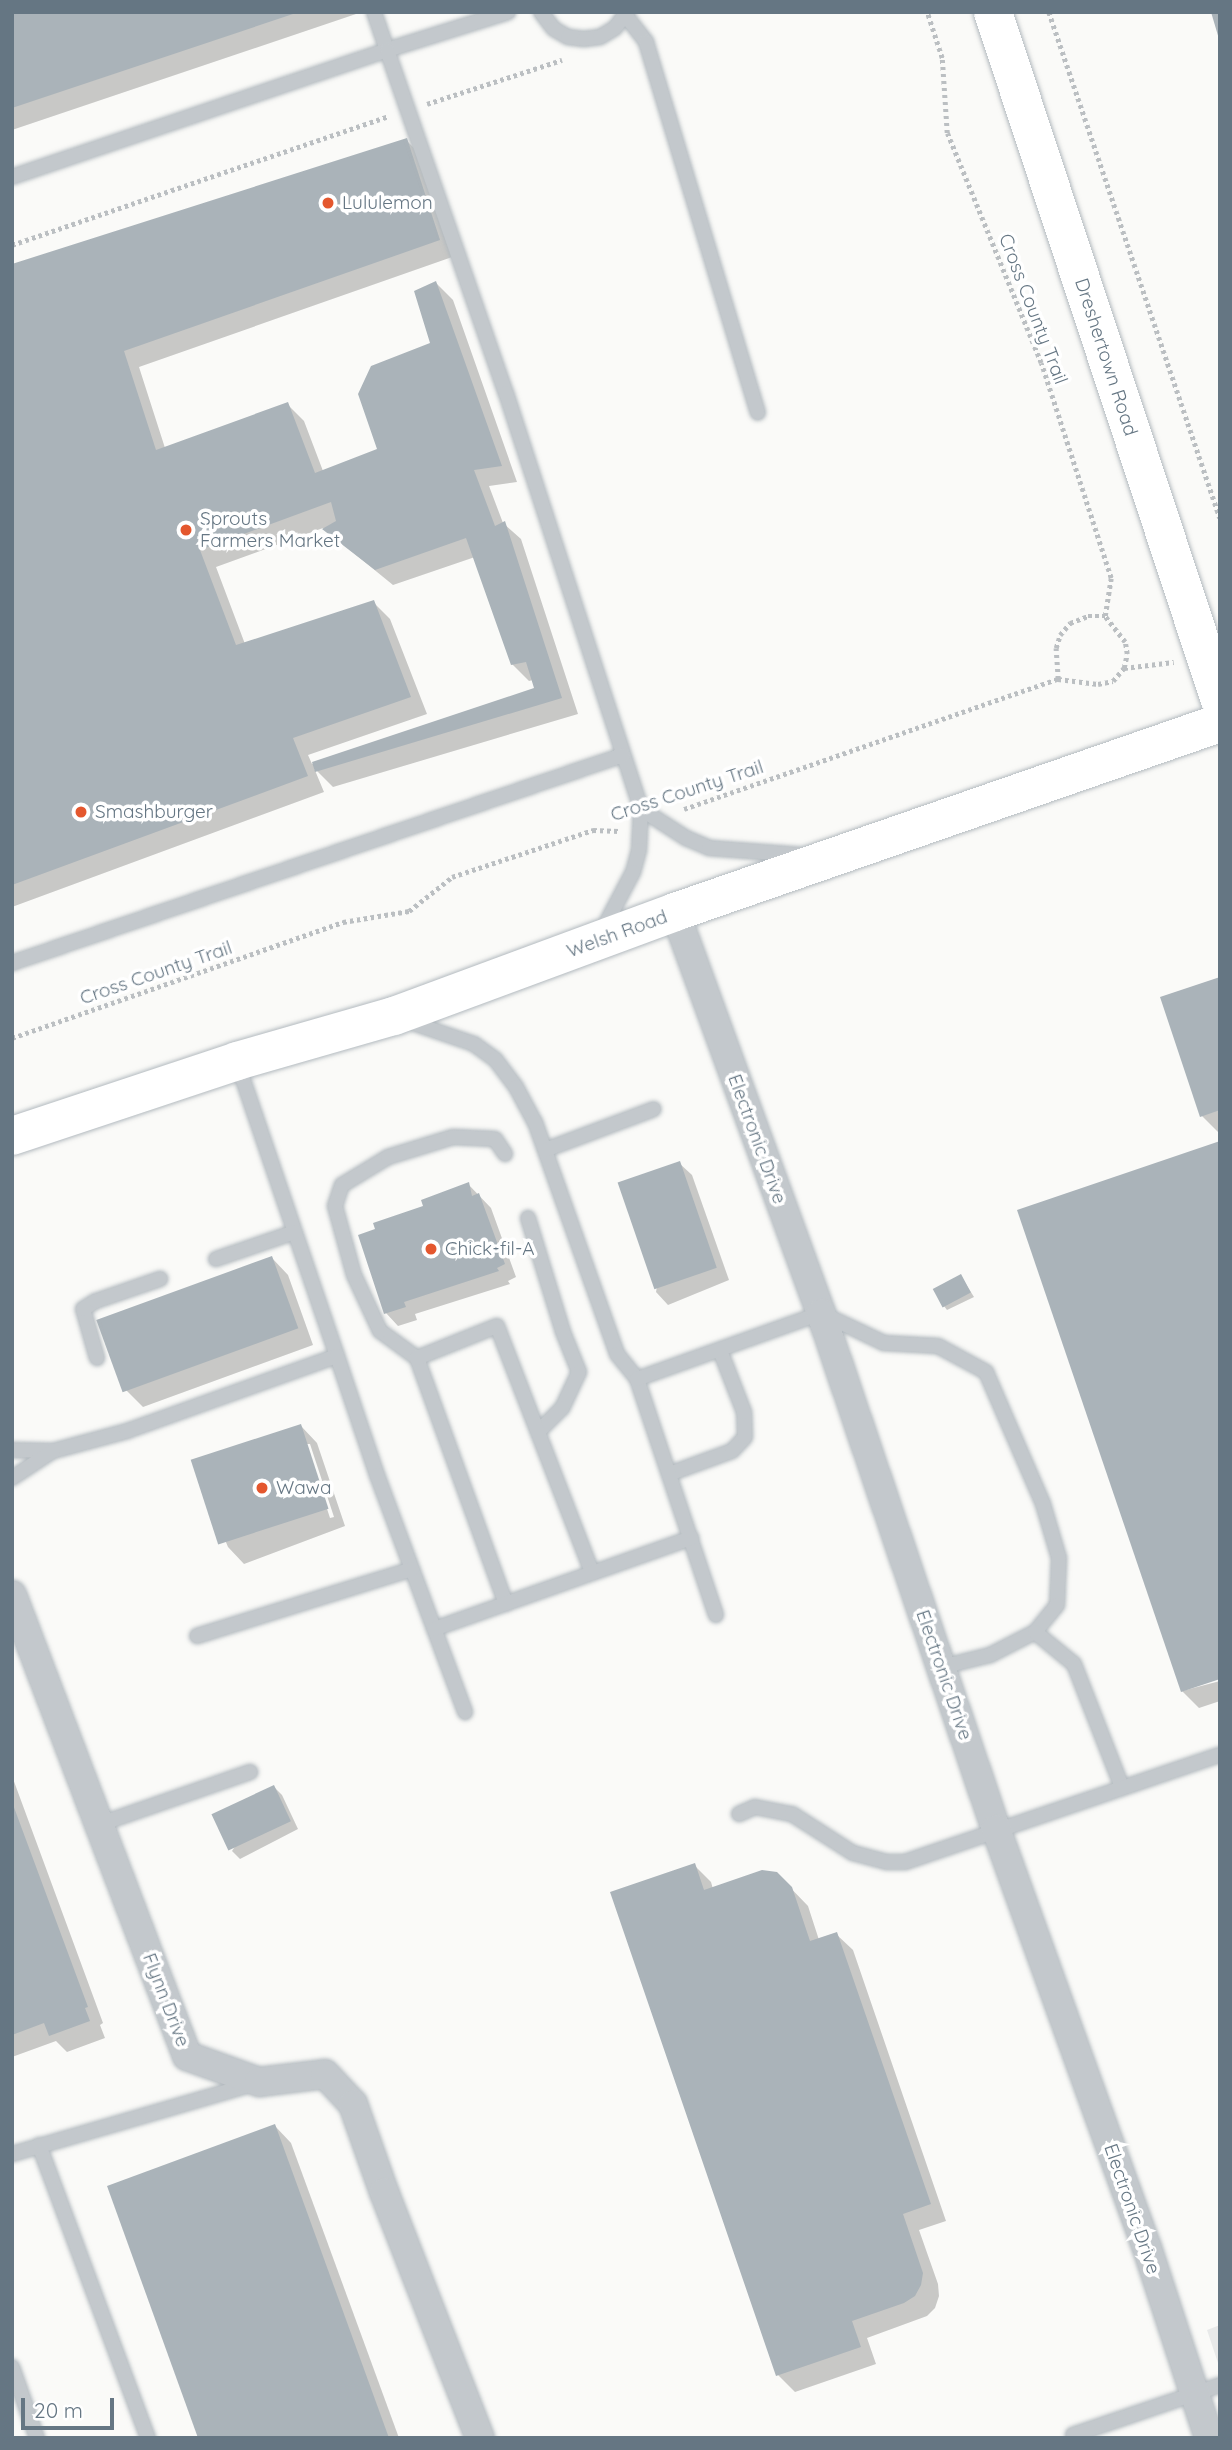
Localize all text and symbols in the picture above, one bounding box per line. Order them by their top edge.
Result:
place label: Lululemon [342,192,433,214]
marker: Lululemon [320,195,336,211]
street label: Cross County Trail [994,231,1072,387]
street label: Dreshertown Road [1070,275,1142,439]
place label: Sprouts Farmers Market [200,508,340,552]
marker: Sprouts Farmers Market [178,522,194,538]
street label: Cross County Trail [608,756,766,826]
place label: Smashburger [95,801,213,823]
marker: Smashburger [73,804,89,820]
street label: Welsh Road [564,905,670,963]
street label: Cross County Trail [77,936,235,1010]
street label: Electronic Drive [723,1071,791,1207]
place label: Chick-fil-A [445,1238,535,1260]
marker: Chick-fil-A [423,1241,439,1257]
place label: Wawa [276,1477,331,1499]
marker: Wawa [254,1480,270,1496]
street label: Electronic Drive [911,1607,977,1743]
street label: Flynn Drive [138,1950,194,2050]
street label: Electronic Drive [1099,2141,1165,2277]
scale bar [24,2384,117,2428]
text: 20 m [34,2397,83,2423]

